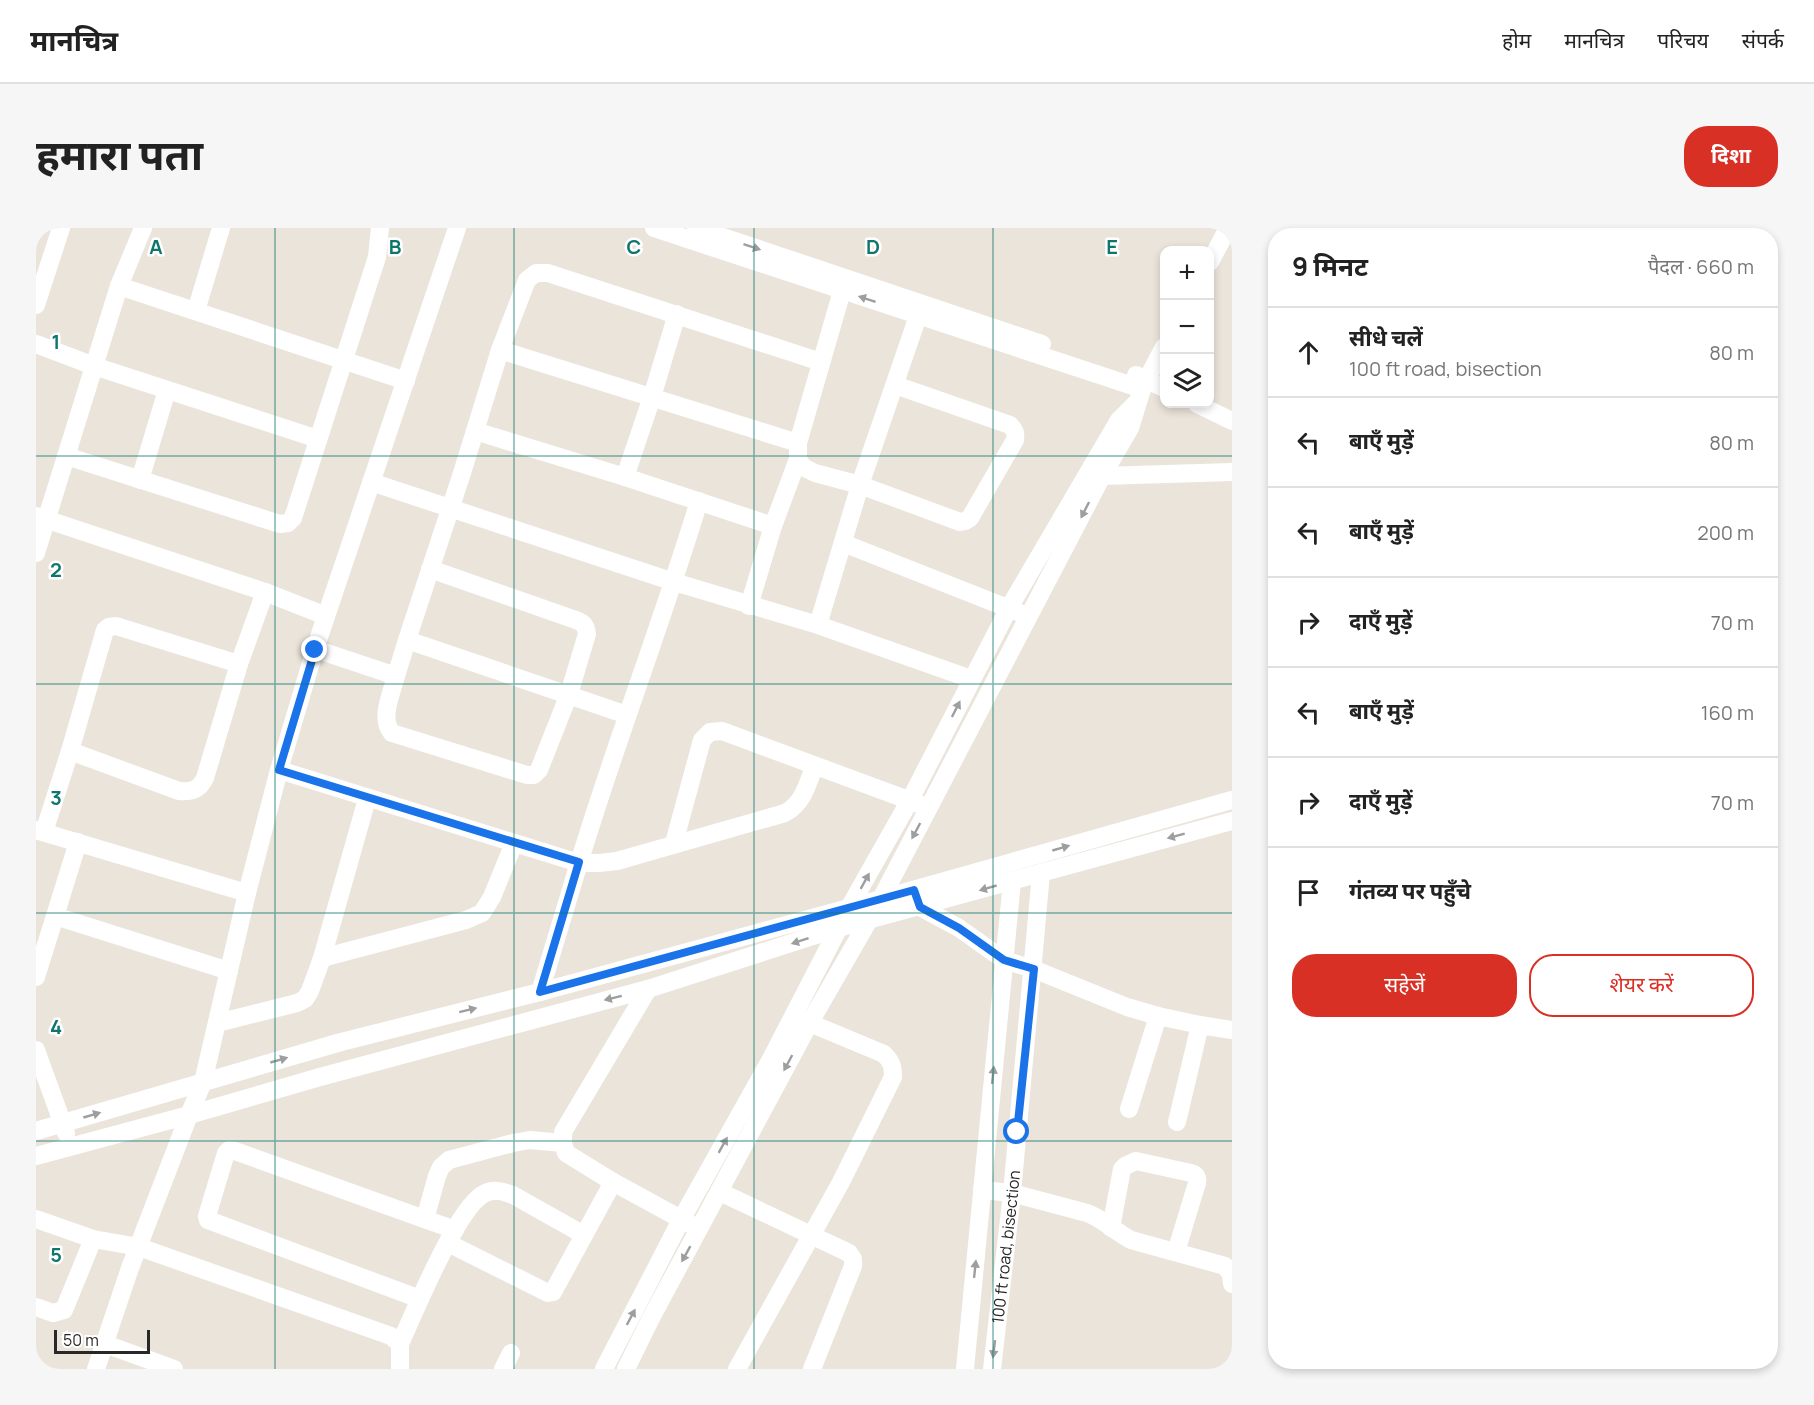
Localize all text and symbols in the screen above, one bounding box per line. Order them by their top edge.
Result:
text: मानचित्र [30,21,118,59]
text: होम [1502,26,1531,54]
text: मानचित्र [1564,26,1624,54]
text: परिचय [1657,26,1709,54]
text: संपर्क [1742,26,1784,54]
text: हमारा पता [36,125,203,183]
button: दिशा [1684,126,1778,187]
text: A [149,233,163,260]
text: B [389,233,402,260]
text: C [627,233,641,260]
text: D [866,233,880,260]
text: E [1106,233,1118,260]
one-way arrow [743,242,761,252]
map controls [1160,246,1214,408]
button: + [1160,246,1214,300]
text: 9 मिनट [1292,248,1368,284]
text: पैदल · 660 m [1648,253,1754,280]
one-way arrow [858,294,876,303]
button: − [1160,300,1214,354]
text: सीधे चलें [1349,323,1423,353]
text: 1 [52,328,60,355]
icon: ahead [1292,336,1325,369]
text: 80 m [1709,339,1754,366]
button: layers [1160,354,1214,408]
text: 100 ft road, bisection [1349,355,1542,382]
icon: left [1292,426,1325,459]
text: बाएँ मुड़ें [1349,426,1414,456]
text: 80 m [1709,429,1754,456]
one-way arrow [1080,502,1090,519]
icon: left [1292,516,1325,549]
text: बाएँ मुड़ें [1349,516,1414,546]
text: 200 m [1697,519,1754,546]
text: 2 [50,556,62,583]
icon: right [1292,606,1325,639]
text: दाएँ मुड़ें [1349,606,1412,636]
text: 70 m [1711,609,1754,636]
route end [301,636,327,662]
icon: left [1292,696,1325,729]
text: बाएँ मुड़ें [1349,696,1414,726]
text: 160 m [1701,699,1754,726]
one-way arrow [951,700,961,718]
text: 3 [50,784,62,811]
icon: right [1292,786,1325,819]
text: दाएँ मुड़ें [1349,786,1412,816]
text: 70 m [1711,789,1754,816]
one-way arrow [911,823,921,840]
one-way arrow [1166,832,1185,842]
one-way arrow [1052,843,1070,852]
one-way arrow [859,873,870,889]
icon: arrive [1292,876,1325,909]
text: गंतव्य पर पहुँचे [1349,876,1471,906]
one-way arrow [978,884,996,893]
one-way arrow [791,936,809,946]
button: सहेजें [1292,954,1517,1017]
button: शेयर करें [1529,954,1754,1017]
one-way arrow [604,993,623,1003]
one-way arrow [459,1005,477,1014]
text: 4 [50,1013,62,1040]
one-way arrow [270,1055,288,1064]
one-way arrow [783,1055,793,1072]
one-way arrow [988,1065,998,1084]
one-way arrow [83,1110,101,1119]
route start [1003,1118,1029,1144]
one-way arrow [718,1136,728,1153]
street label: 100 ft road, bisection [986,1169,1025,1325]
text: 5 [50,1241,62,1268]
one-way arrow [681,1245,691,1262]
one-way arrow [970,1259,980,1278]
one-way arrow [626,1308,636,1325]
scale bar [54,1327,150,1354]
text: 50 m [63,1329,99,1351]
one-way arrow [989,1340,999,1359]

